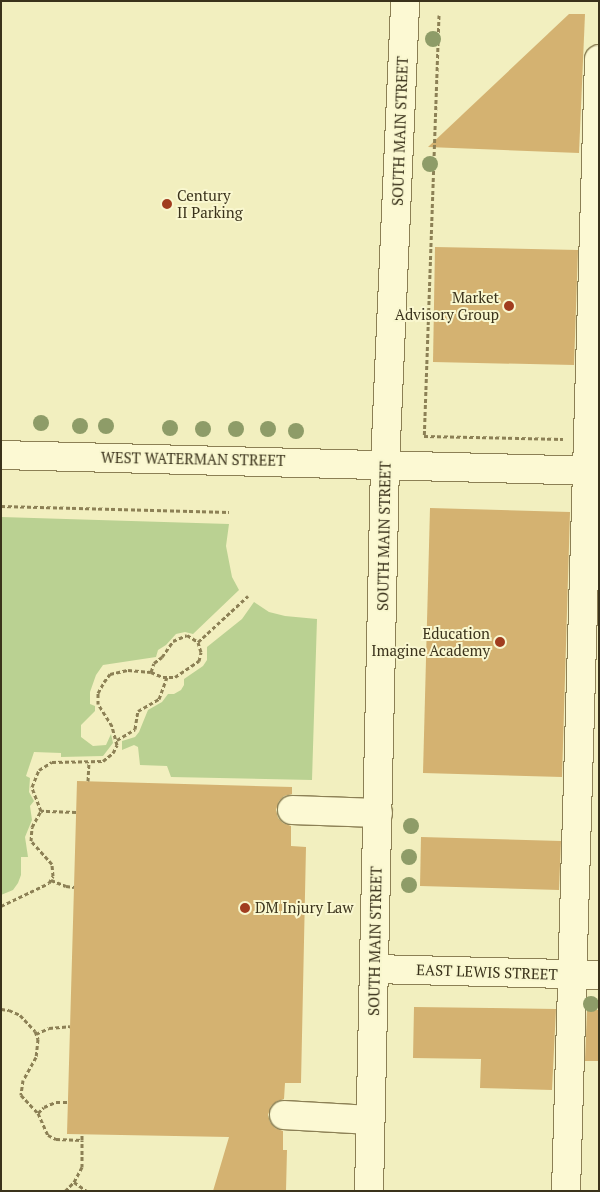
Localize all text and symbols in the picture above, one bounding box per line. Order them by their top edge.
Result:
street label: SOUTH MAIN STREET [388,56,412,206]
place label: Century II Parking [177,186,243,221]
marker: Century II Parking [161,198,173,210]
place label: Market Advisory Group [395,288,499,323]
marker: Market Advisory Group [503,300,515,312]
street label: WEST WATERMAN STREET [101,448,285,470]
street label: SOUTH MAIN STREET [374,461,394,611]
place label: Education Imagine Academy [371,624,490,659]
marker: Education Imagine Academy [494,636,506,648]
street label: SOUTH MAIN STREET [365,866,385,1016]
place label: DM Injury Law [255,899,353,917]
marker: DM Injury Law [239,902,251,914]
street label: EAST LEWIS STREET [416,961,558,983]

